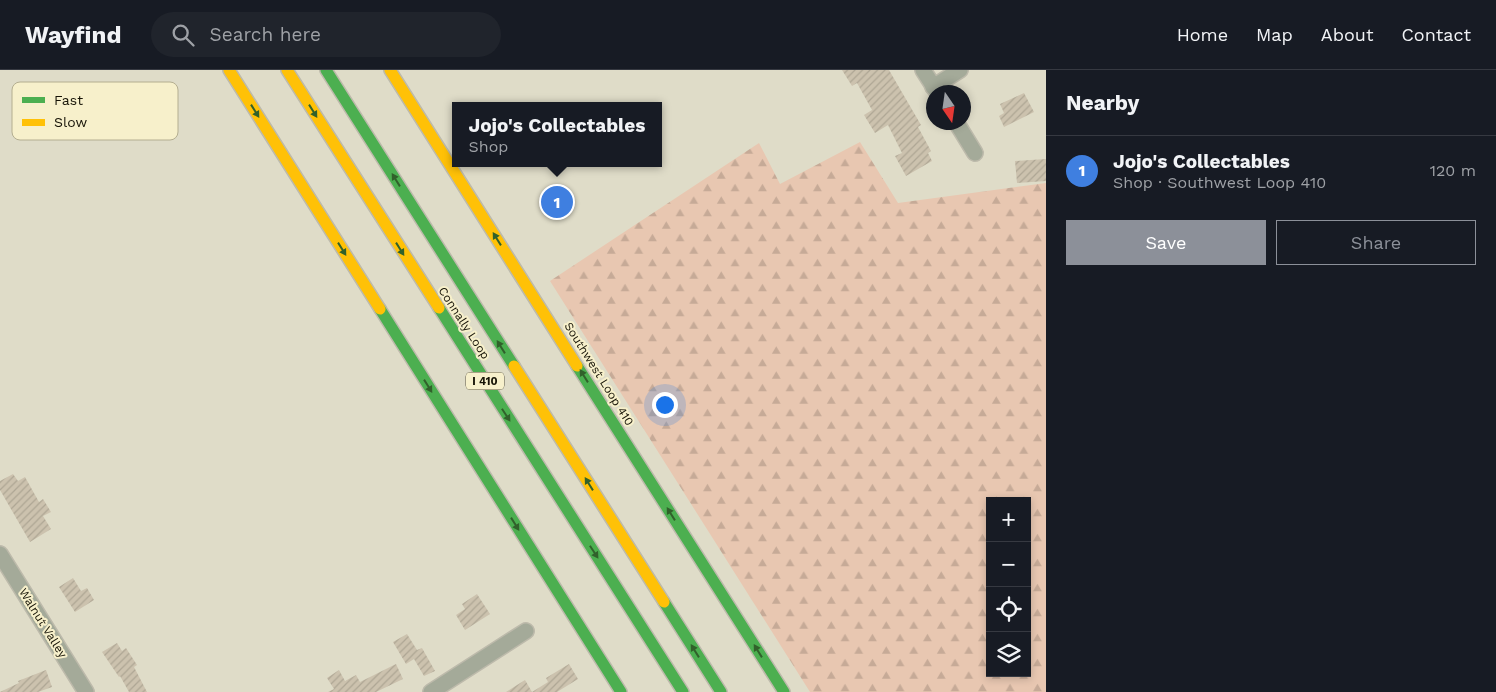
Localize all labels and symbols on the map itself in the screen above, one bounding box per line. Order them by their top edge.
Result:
legend [12,82,178,140]
north arrow [926,85,971,130]
text: Fast [54,92,83,108]
one-way arrow [251,105,260,118]
one-way arrow [308,105,318,118]
text: Slow [54,114,87,130]
one-way arrow [391,174,400,187]
pin: 1 [541,183,573,221]
one-way arrow [492,232,502,246]
one-way arrow [337,242,347,255]
one-way arrow [395,242,405,255]
street label: Connally Loop [436,284,492,362]
street label: Southwest Loop 410 [561,320,637,428]
one-way arrow [497,340,506,354]
one-way arrow [579,370,589,383]
road number: I 410 [466,372,504,390]
one-way arrow [424,380,433,393]
your location [652,392,678,418]
one-way arrow [502,408,511,422]
one-way arrow [584,478,593,491]
one-way arrow [666,507,675,520]
one-way arrow [510,517,520,530]
one-way arrow [589,545,599,558]
street label: Walnut Valley [16,586,70,661]
one-way arrow [690,644,699,657]
one-way arrow [753,644,762,657]

